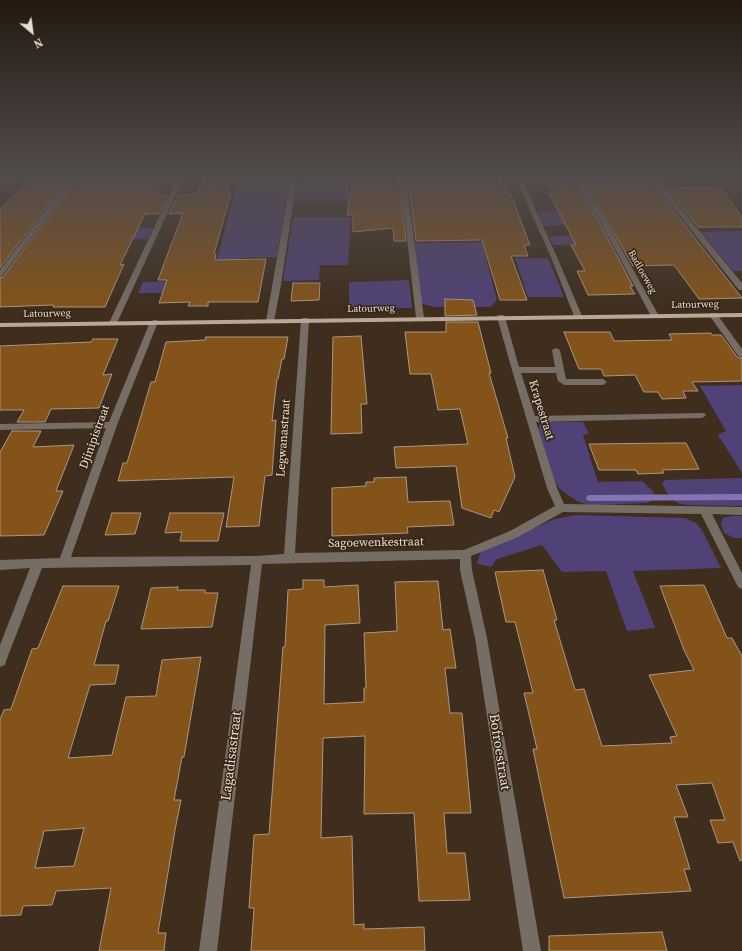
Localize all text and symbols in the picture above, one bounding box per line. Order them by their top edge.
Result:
north arrow [12,12,52,52]
text: N [31,34,45,51]
street label: Badloeweg [625,248,659,296]
street label: Latourweg [671,299,719,311]
street label: Latourweg [347,303,395,315]
street label: Latourweg [23,308,71,320]
street label: Krapestraat [525,378,557,442]
street label: Legwanastraat [274,399,294,477]
street label: Djinipistraat [77,403,113,471]
street label: Sagoewenkestraat [328,535,424,551]
street label: Lagadisastraat [218,710,246,802]
street label: Bofroestraat [485,713,513,791]

